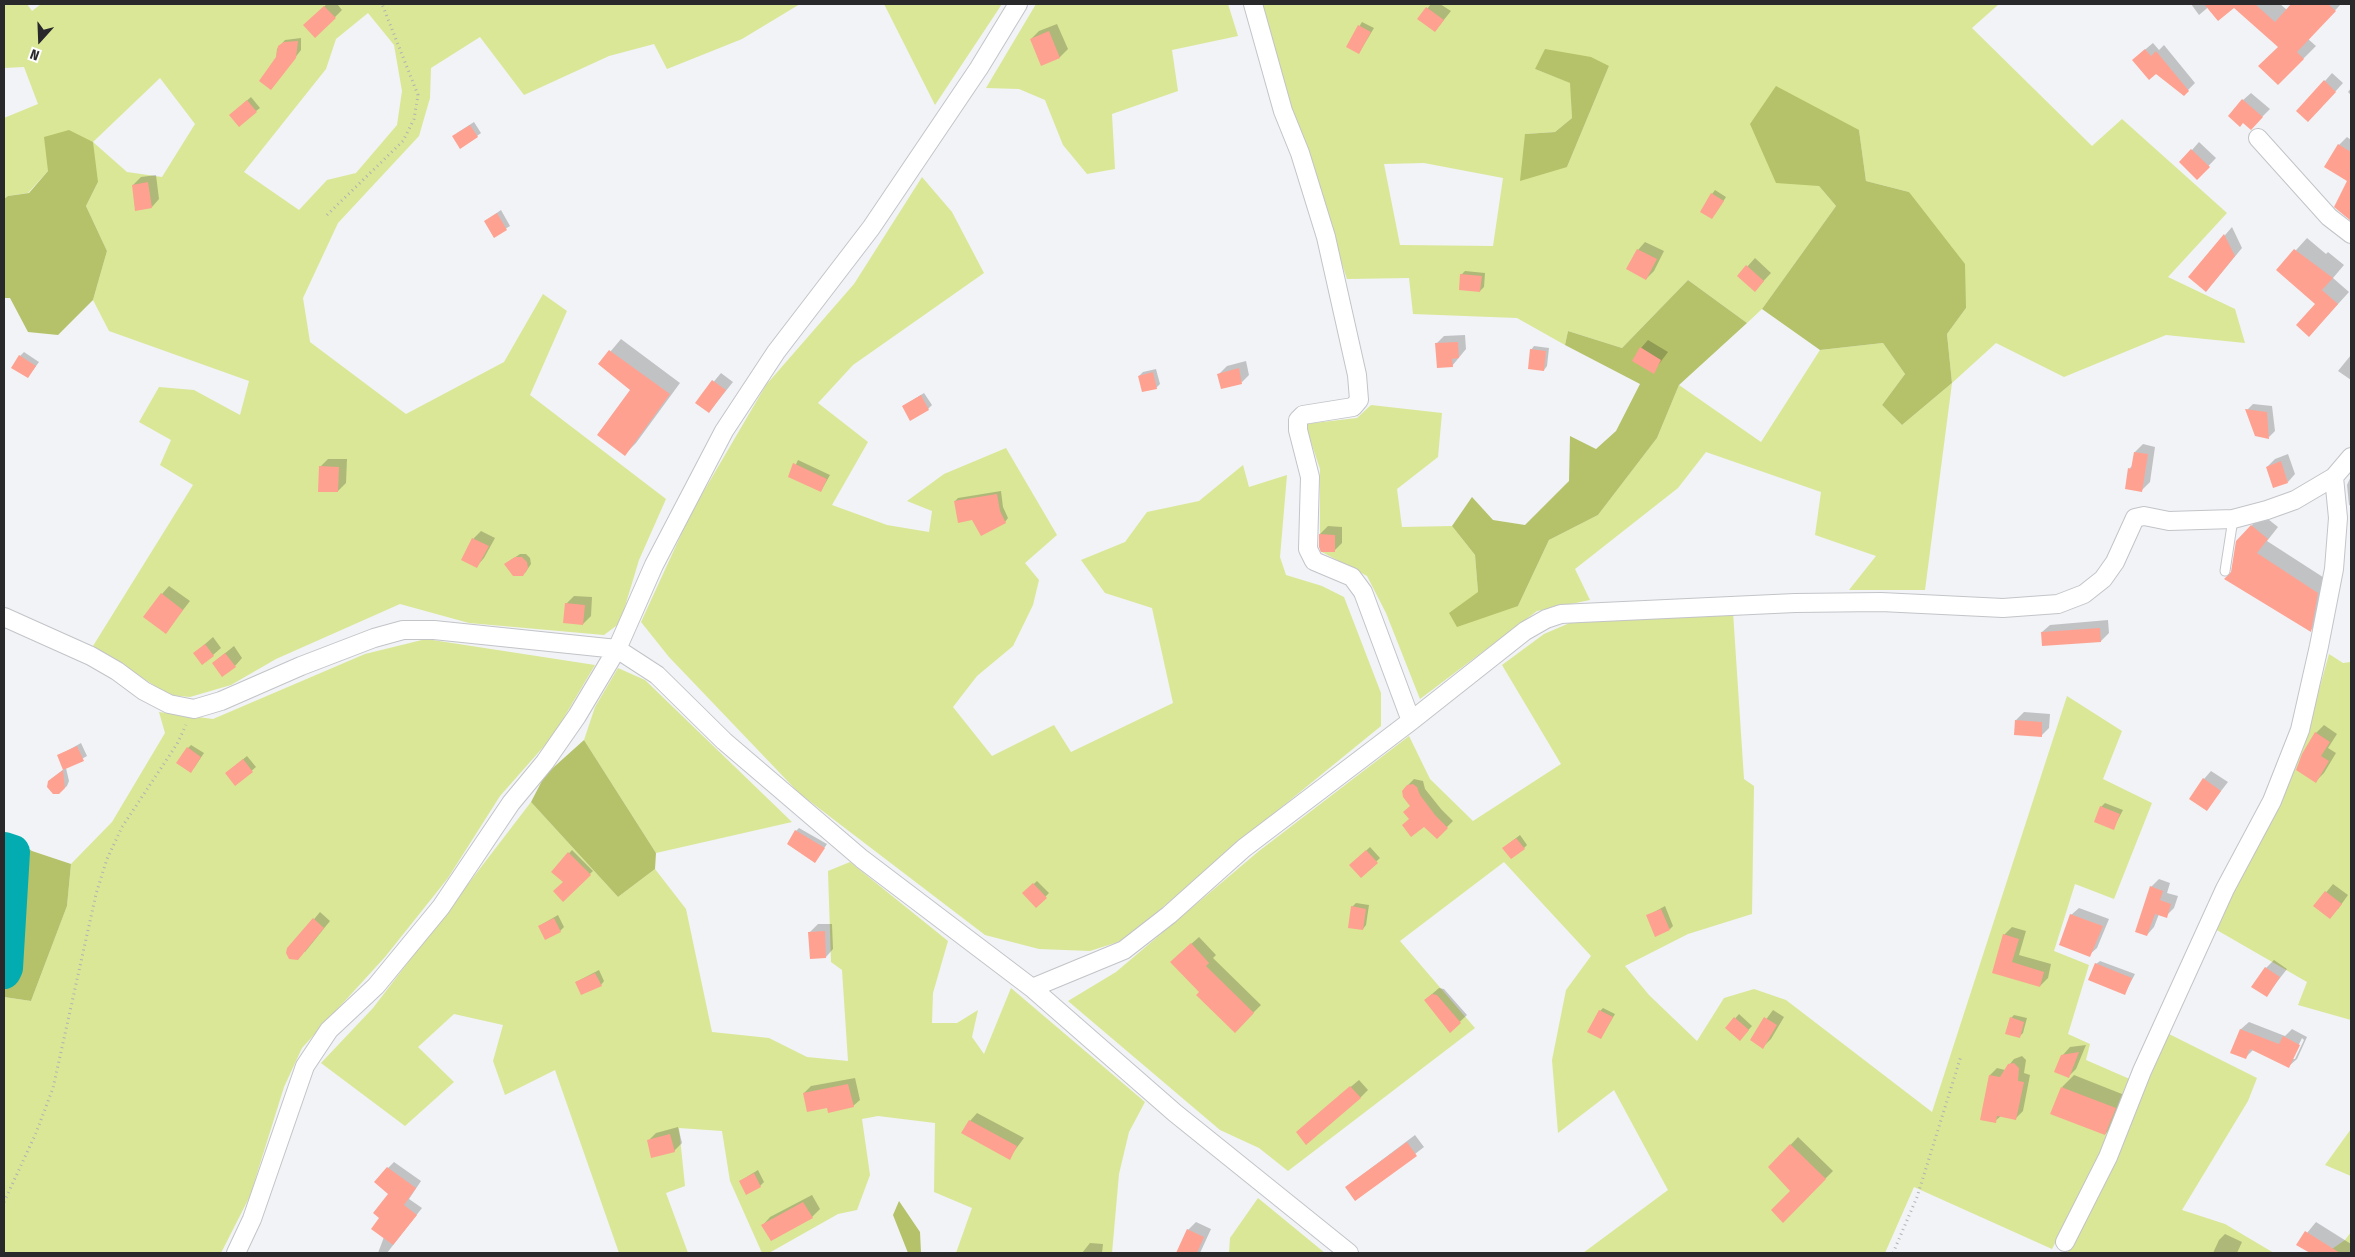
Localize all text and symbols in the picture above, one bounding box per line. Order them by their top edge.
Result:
north arrow [15,15,65,65]
text: N [28,45,42,64]

